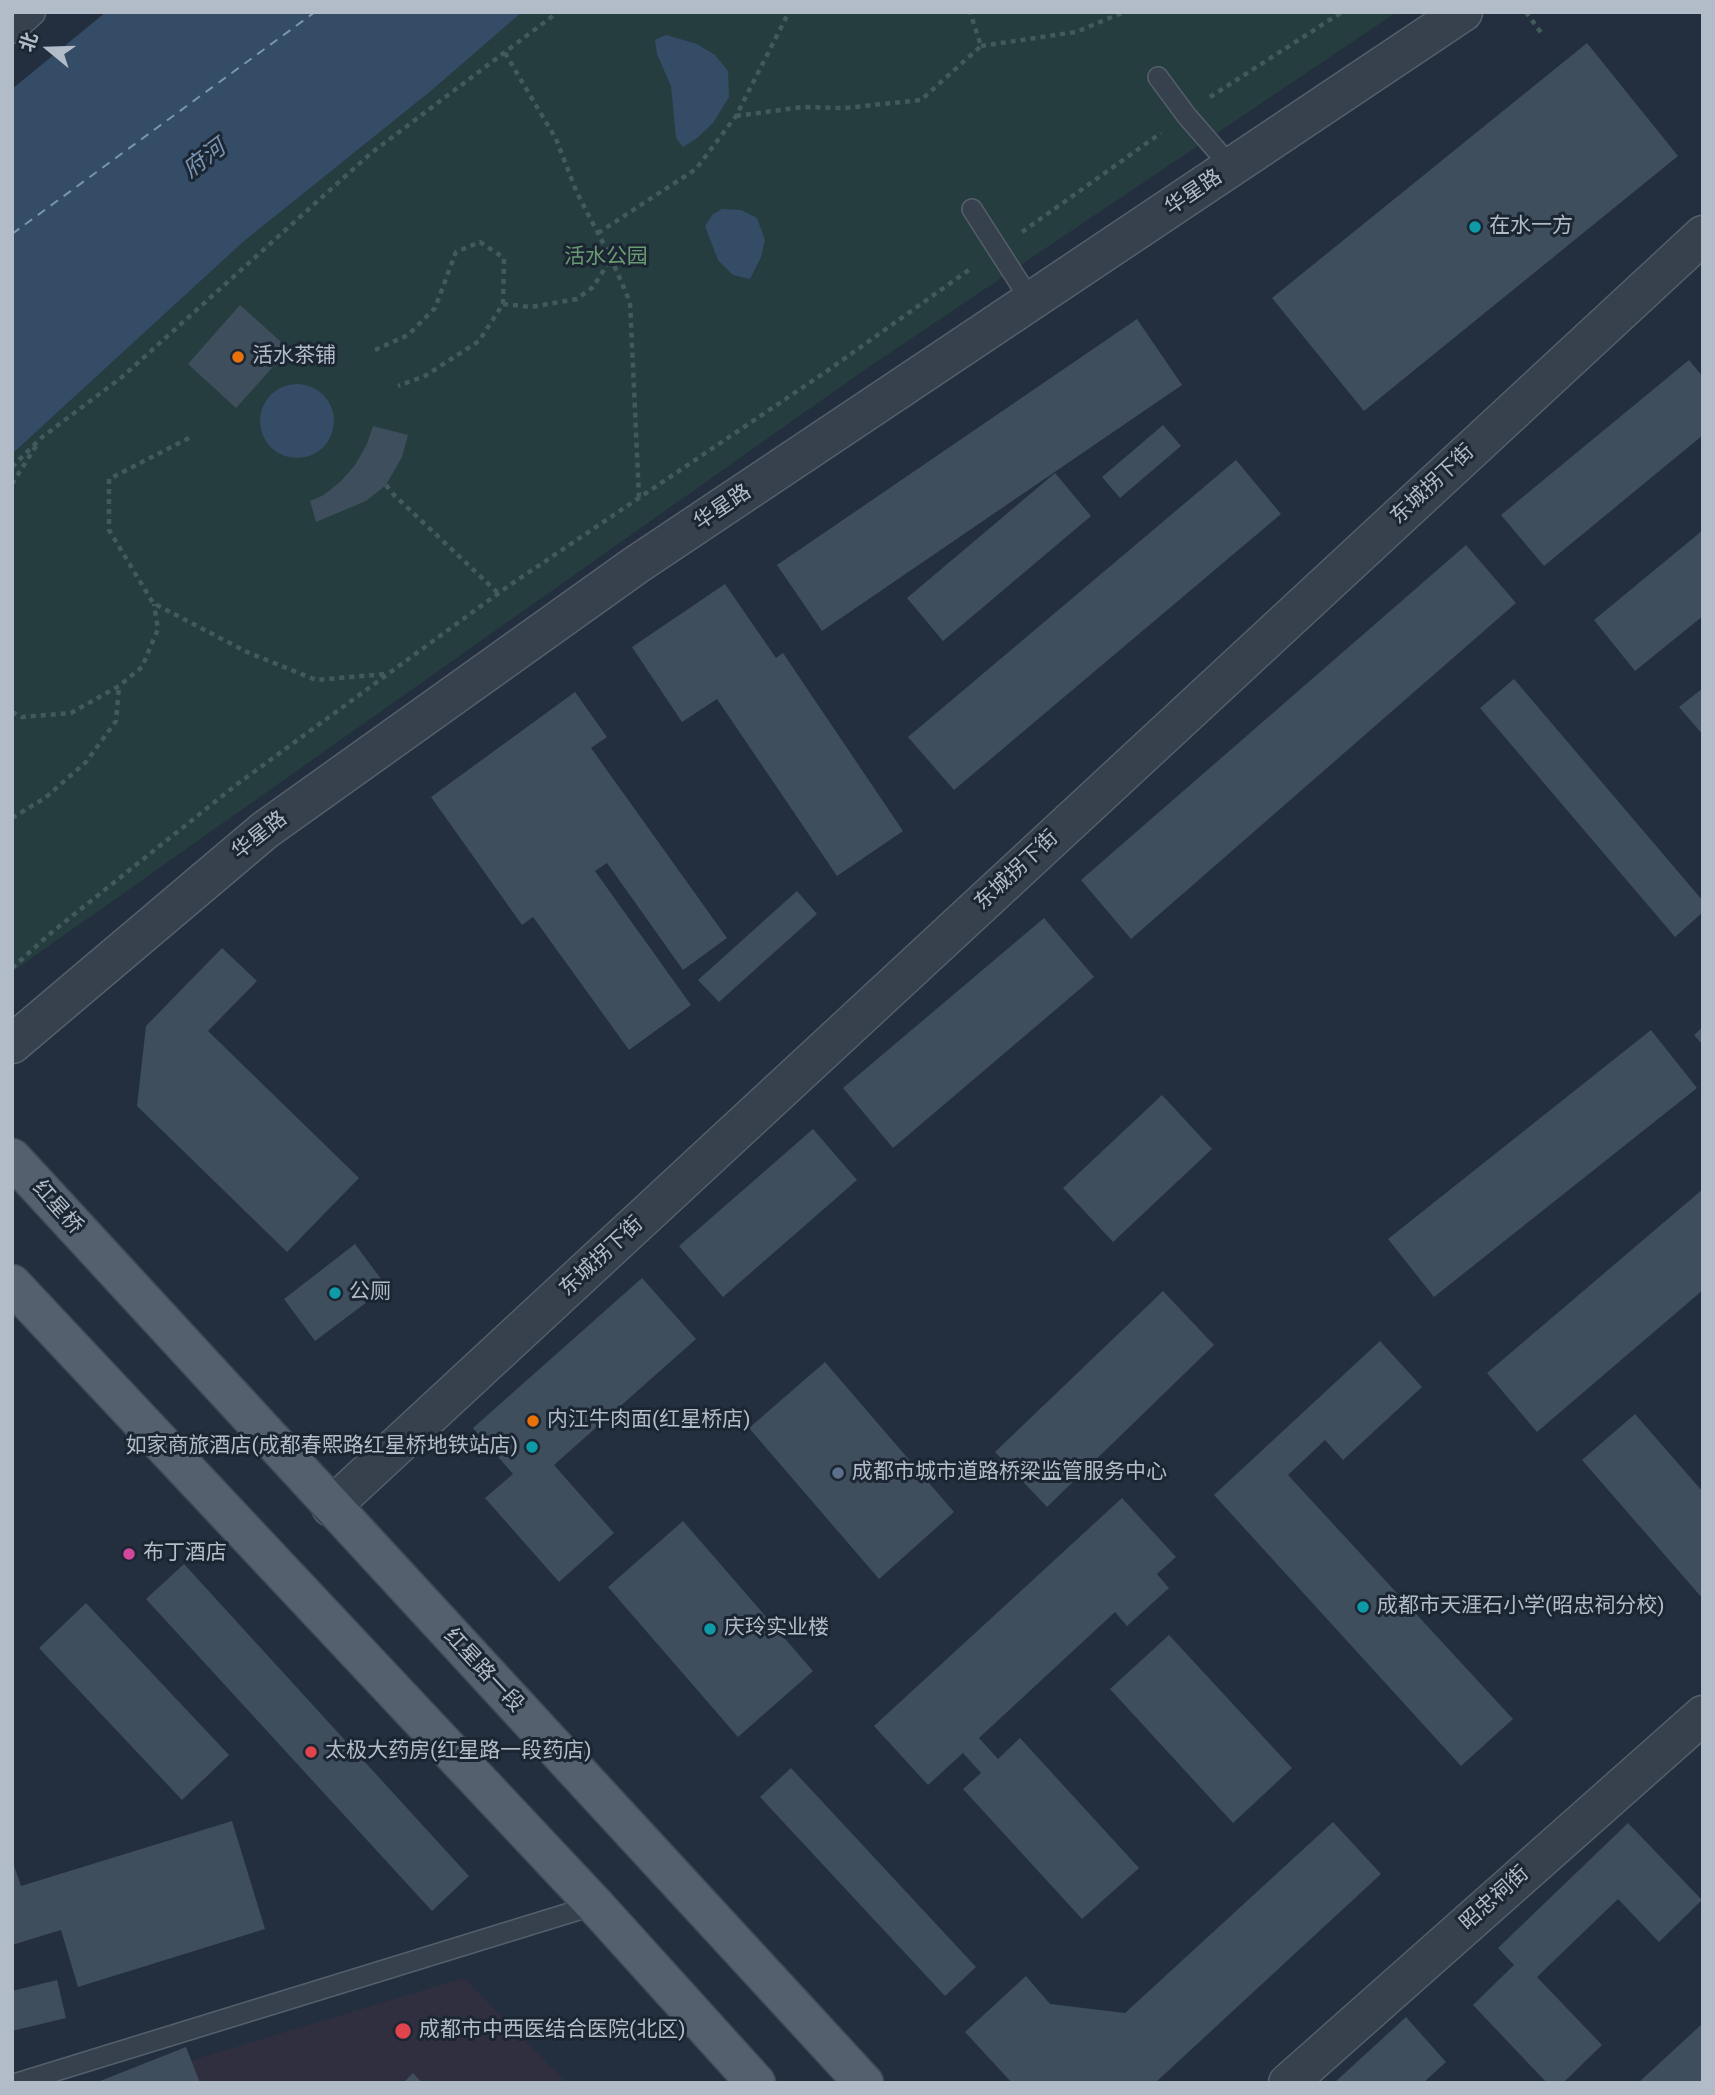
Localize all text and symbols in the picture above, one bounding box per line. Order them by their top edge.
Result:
north arrow [14,14,84,84]
text: 北 [15,29,43,55]
water label: 府河 [178,135,232,185]
street label: 华星路 [1161,165,1227,221]
place label: 在水一方 [1489,214,1573,240]
marker: 在水一方 [1467,219,1483,235]
park label: 活水公园 [564,245,648,271]
place label: 活水茶铺 [252,344,336,370]
marker: 活水茶铺 [230,349,246,365]
street label: 东城拐下街 [1386,440,1480,530]
street label: 华星路 [690,480,756,536]
street label: 华星路 [227,807,293,865]
street label: 东城拐下街 [970,826,1064,916]
street label: 红星桥 [27,1176,87,1240]
street label: 东城拐下街 [555,1212,649,1302]
place label: 公厕 [349,1280,391,1306]
marker: 公厕 [327,1285,343,1301]
place label: 内江牛肉面(红星桥店) [547,1408,750,1434]
marker: 内江牛肉面(红星桥店) [525,1413,541,1429]
place label: 如家商旅酒店(成都春熙路红星桥地铁站店) [126,1434,518,1460]
marker: 如家商旅酒店(成都春熙路红星桥地铁站店) [524,1439,540,1455]
place label: 成都市城市道路桥梁监管服务中心 [852,1460,1167,1486]
marker: 成都市城市道路桥梁监管服务中心 [830,1465,846,1481]
place label: 布丁酒店 [143,1541,227,1567]
marker: 布丁酒店 [121,1546,137,1562]
place label: 成都市天涯石小学(昭忠祠分校) [1377,1594,1664,1620]
marker: 成都市天涯石小学(昭忠祠分校) [1355,1599,1371,1615]
place label: 庆玲实业楼 [724,1616,829,1642]
marker: 庆玲实业楼 [702,1621,718,1637]
street label: 红星路一段 [438,1624,528,1718]
place label: 太极大药房(红星路一段药店) [325,1739,591,1765]
marker: 太极大药房(红星路一段药店) [303,1744,319,1760]
street label: 昭忠祠街 [1455,1862,1535,1936]
place label: 成都市中西医结合医院(北区) [419,2018,685,2044]
marker: 成都市中西医结合医院(北区) [393,2021,413,2041]

